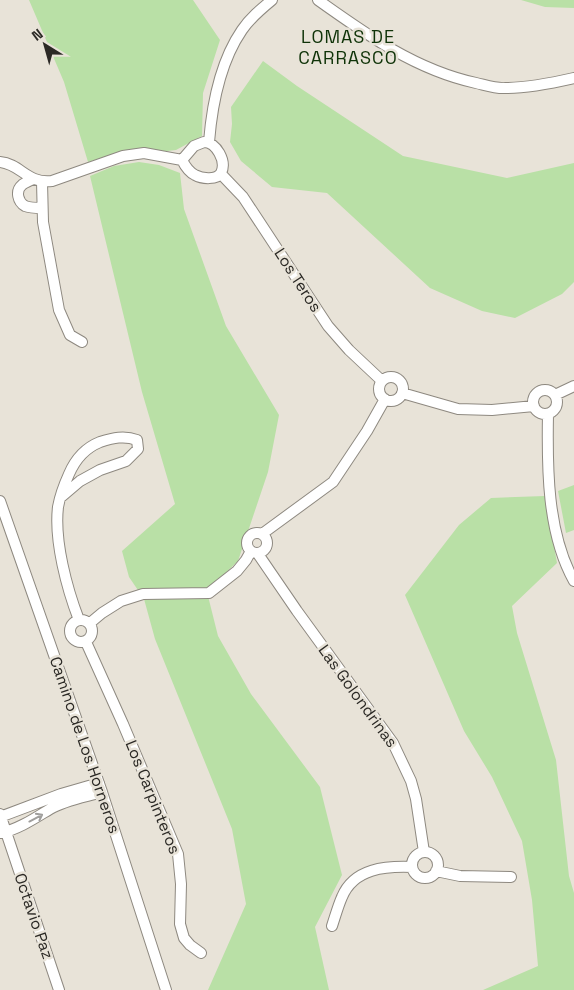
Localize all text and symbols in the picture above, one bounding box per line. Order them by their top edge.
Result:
north arrow [20,20,70,70]
text: N [28,25,46,45]
district label: LOMAS DE CARRASCO [298,25,398,69]
street label: Los Teros [270,244,326,316]
street label: Las Golondrinas [314,640,402,752]
street label: Camino de Los Horneros [45,654,125,836]
street label: Los Carpinteros [121,737,185,857]
one-way arrow [28,813,43,822]
street label: Octavio Paz [9,870,59,962]

